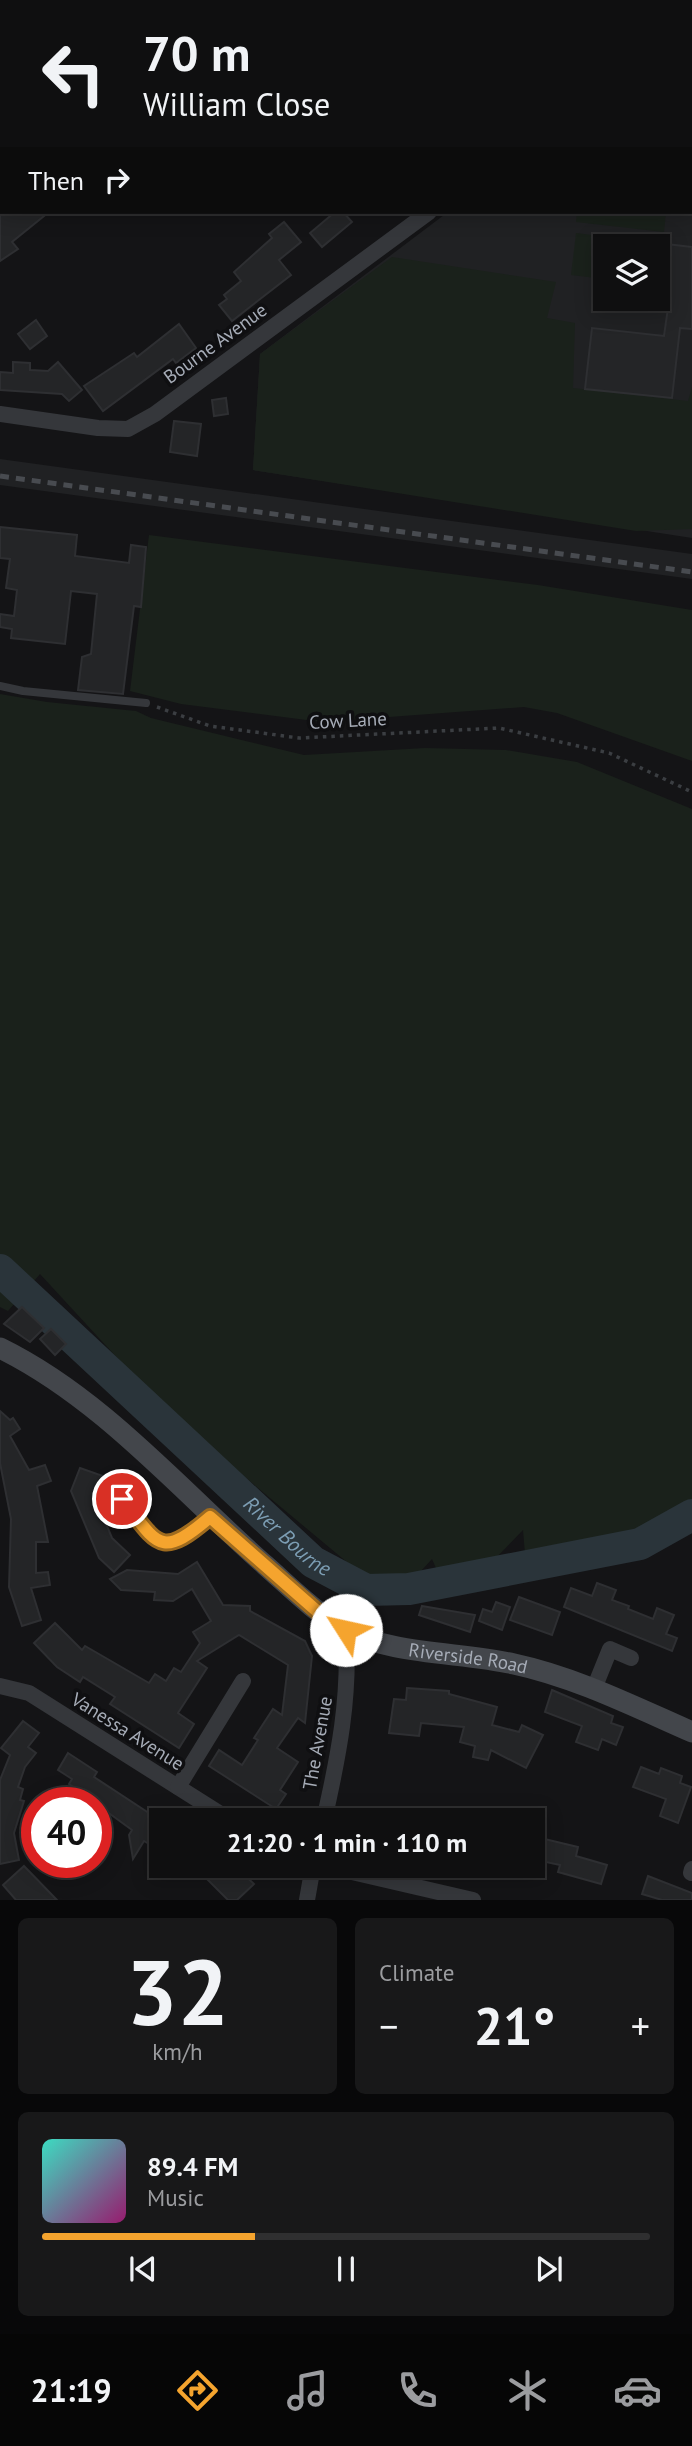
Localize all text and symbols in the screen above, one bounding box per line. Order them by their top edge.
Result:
text: 70 m [143,21,250,85]
icon: left [28,28,119,119]
text: William Close [143,83,330,125]
icon: right [98,161,136,199]
text: Then [28,164,84,197]
map controls [593,234,670,311]
button: layers [593,234,670,311]
street label: Bourne Avenue [159,297,271,389]
street label: Cow Lane [309,706,387,734]
pin [92,1469,152,1529]
icon: arrive [103,1480,141,1518]
water label: River Bourne [238,1490,336,1582]
position arrow [309,1593,383,1667]
street label: Riverside Road [407,1637,530,1679]
street label: Vanessa Avenue [66,1686,189,1775]
street label: The Avenue [297,1694,337,1792]
speed limit sign: 40 [21,1787,112,1878]
text: 21:20 · 1 min · 110 m [227,1826,467,1859]
text: 32 [126,1932,229,2050]
text: Climate [379,1958,454,1987]
text: 21° [474,1992,555,2059]
text: − [379,2001,398,2050]
text: + [631,2001,650,2050]
text: km/h [152,2037,203,2066]
text: 89.4 FM [147,2150,238,2183]
text: Music [147,2183,204,2212]
icon: previous [124,2250,162,2288]
icon: pause [327,2250,365,2288]
icon: next [530,2250,568,2288]
icon: directions [173,2366,222,2415]
icon: music [283,2366,332,2415]
icon: phone [393,2366,442,2415]
icon: climate [503,2366,552,2415]
icon: car [613,2366,662,2415]
text: 21:19 [30,2369,112,2411]

